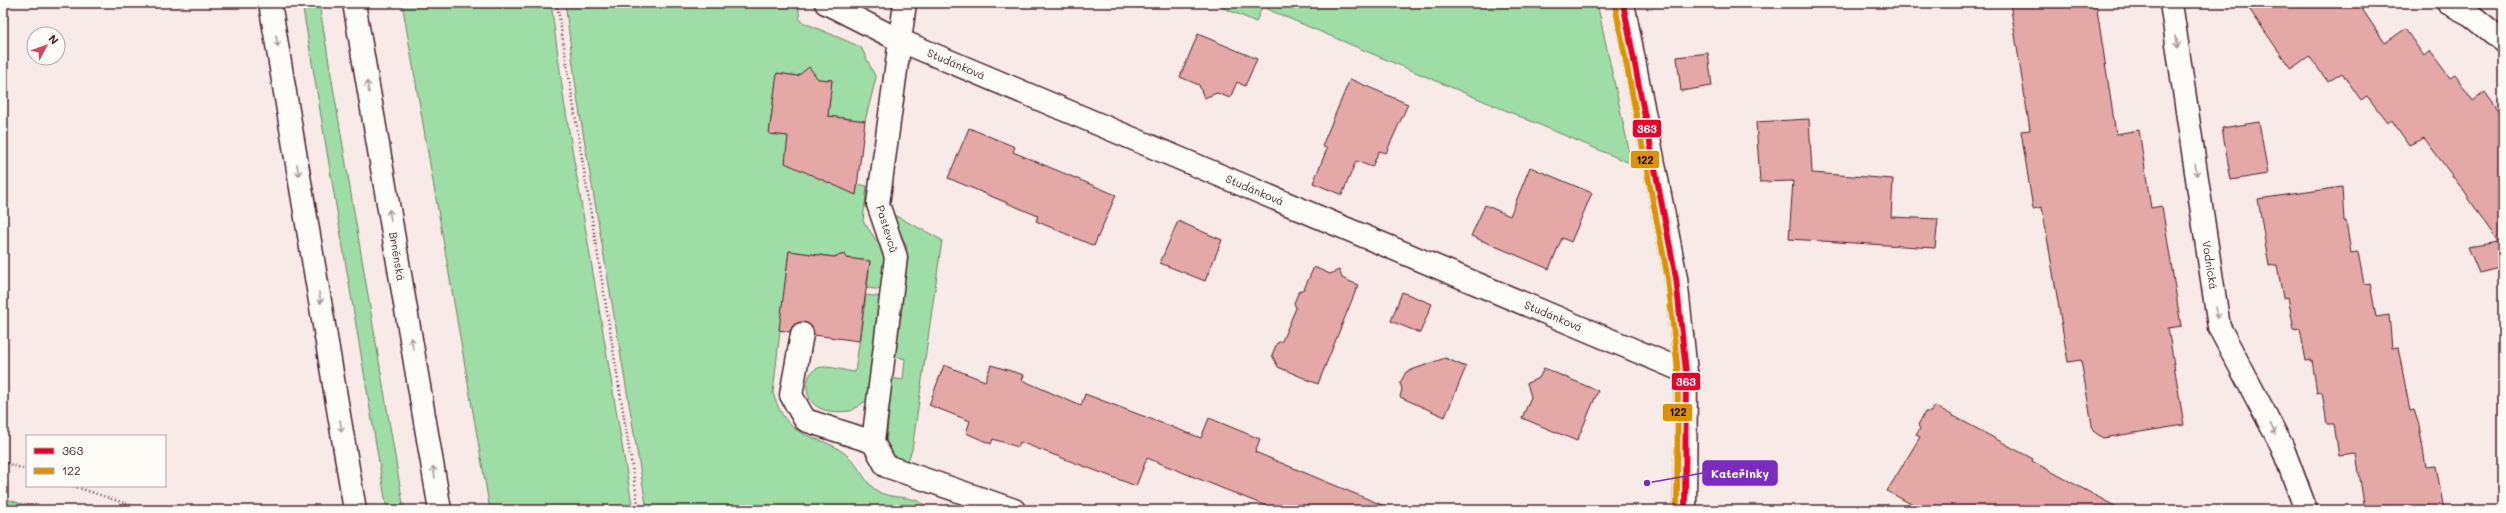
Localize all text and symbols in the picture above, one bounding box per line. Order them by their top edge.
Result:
north arrow [26,26,66,66]
text: N [46,31,62,47]
one-way arrow [273,35,281,48]
one-way arrow [2173,35,2181,48]
street label: Studánková [925,45,988,83]
one-way arrow [364,81,372,94]
line badge: 363 [1632,119,1662,138]
text: 363 [1637,121,1657,136]
line badge: 122 [1630,150,1660,169]
text: 122 [1636,152,1654,167]
one-way arrow [294,163,302,176]
one-way arrow [2192,163,2200,176]
street label: Studánková [1224,171,1286,209]
street label: Pastevců [873,203,902,254]
one-way arrow [386,209,394,222]
street label: Brněnská [386,231,409,282]
street label: Vodnická [2199,240,2221,291]
one-way arrow [316,291,324,304]
street label: Studánková [1522,297,1585,335]
one-way arrow [2213,306,2221,319]
one-way arrow [408,337,416,350]
line badge: 363 [1671,372,1701,391]
text: 363 [1676,374,1696,389]
line badge: 122 [1662,403,1693,422]
text: 122 [1669,404,1687,419]
one-way arrow [337,419,345,432]
one-way arrow [2270,423,2277,435]
legend [26,435,166,487]
text: 363 [62,442,83,458]
callout: Kateřinky [1703,461,1777,485]
text: 122 [62,462,81,478]
one-way arrow [430,465,438,478]
text: Kateřinky [1711,465,1769,481]

